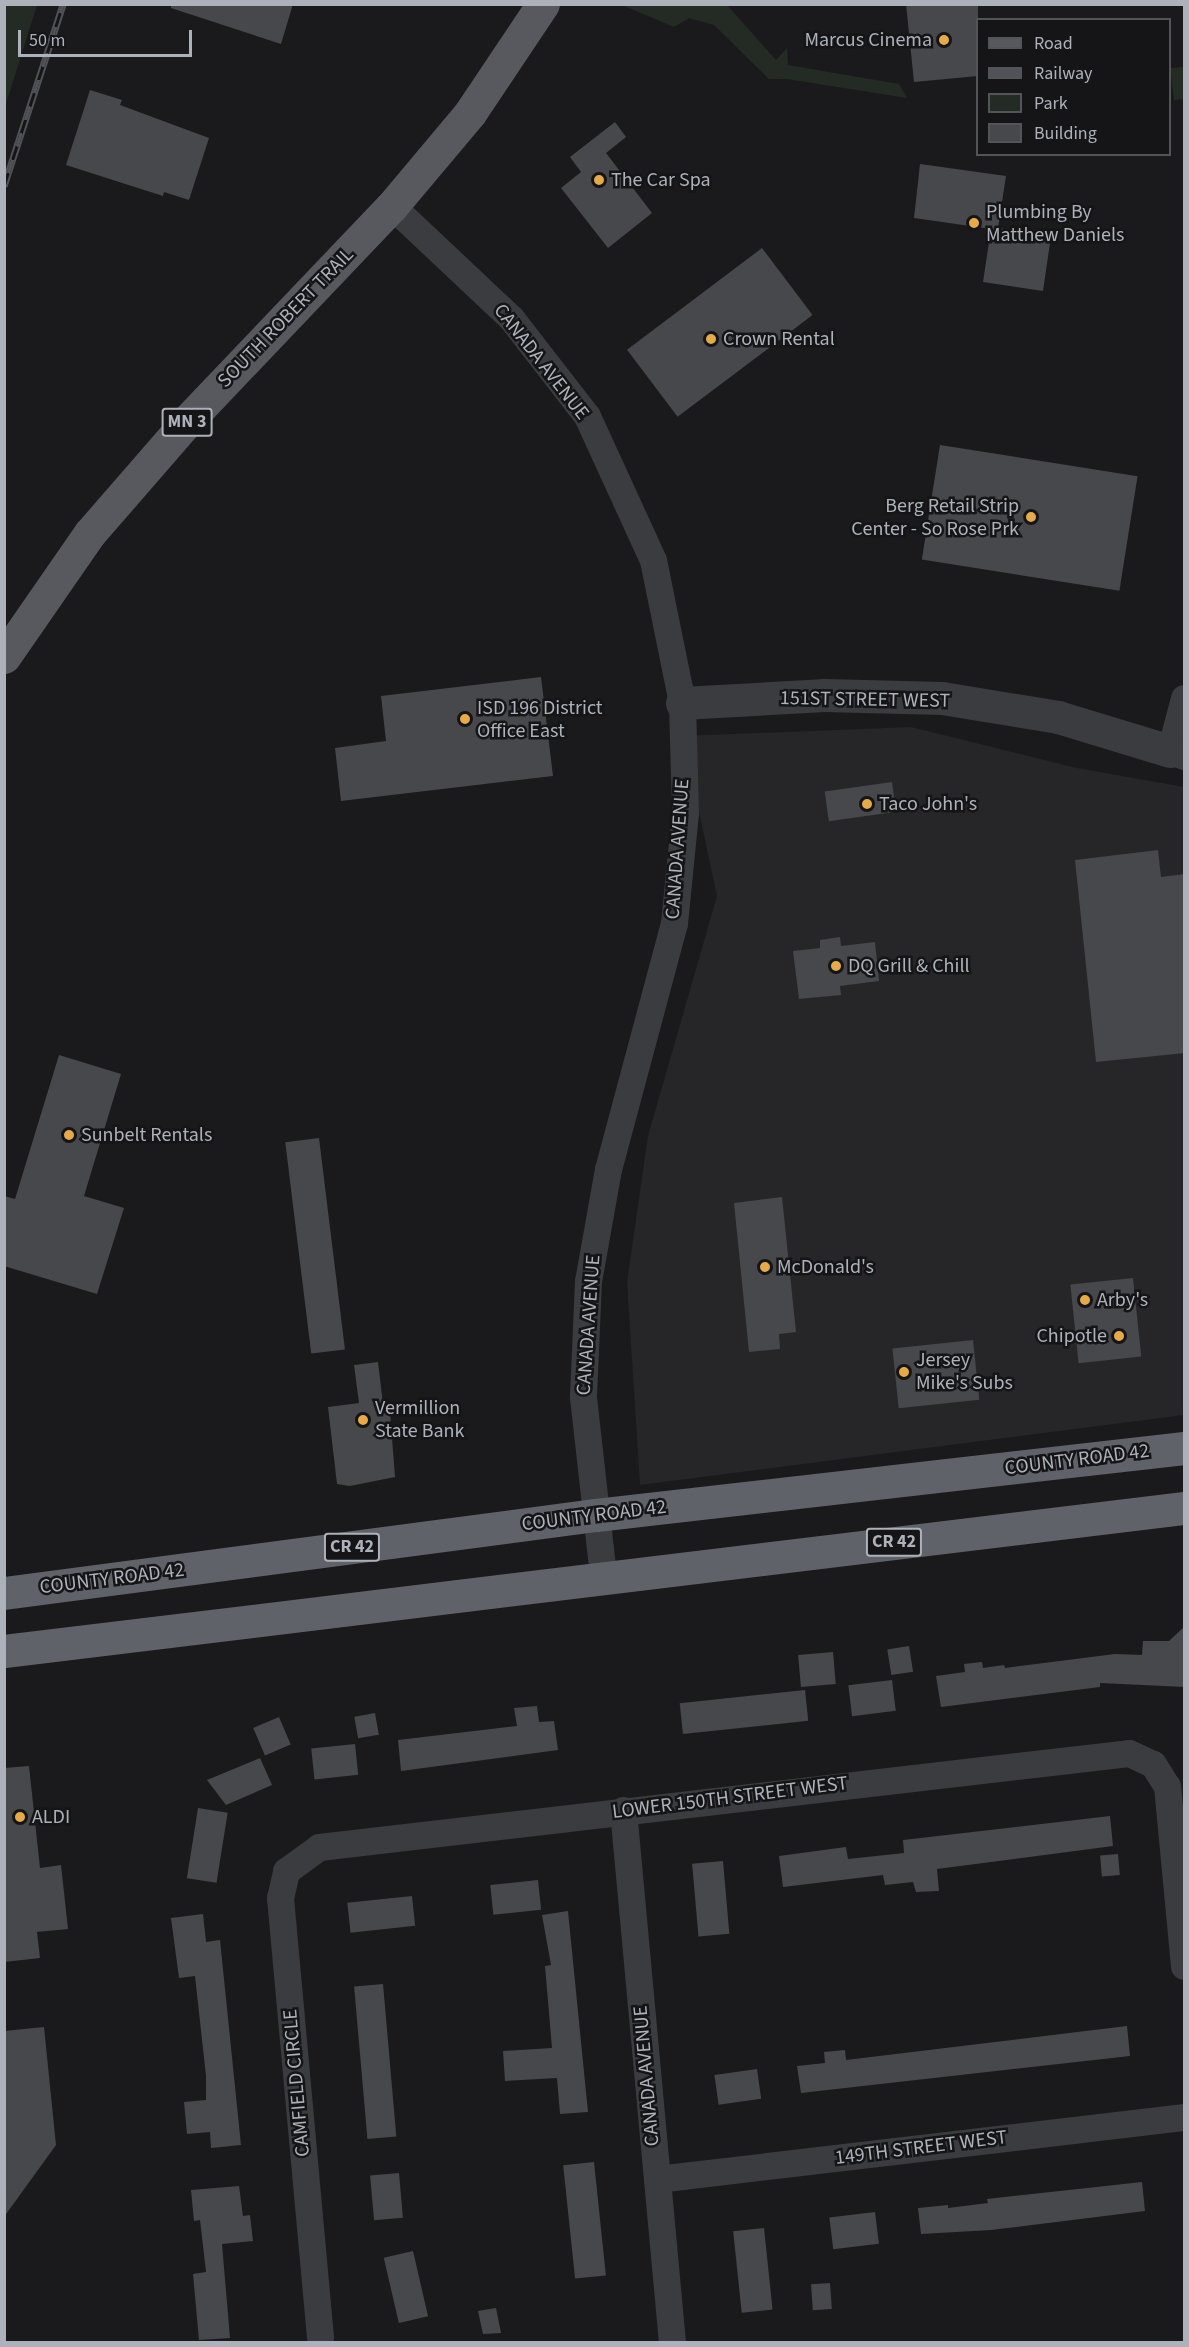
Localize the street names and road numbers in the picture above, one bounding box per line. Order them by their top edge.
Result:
street label: SOUTH ROBERT TRAIL [213,243,359,393]
street label: CANADA AVENUE [488,299,594,425]
road number: MN 3 [162,407,213,437]
street label: 151ST STREET WEST [780,687,950,713]
street label: CANADA AVENUE [661,778,695,920]
street label: CANADA AVENUE [572,1254,606,1396]
street label: COUNTY ROAD 42 [1003,1439,1151,1481]
street label: COUNTY ROAD 42 [520,1495,668,1537]
road number: CR 42 [866,1527,922,1557]
road number: CR 42 [324,1532,380,1562]
street label: COUNTY ROAD 42 [38,1558,186,1600]
street label: LOWER 150TH STREET WEST [611,1772,849,1824]
street label: CANADA AVENUE [629,2005,665,2147]
street label: CAMFIELD CIRCLE [279,2008,315,2158]
street label: 149TH STREET WEST [834,2126,1008,2170]

